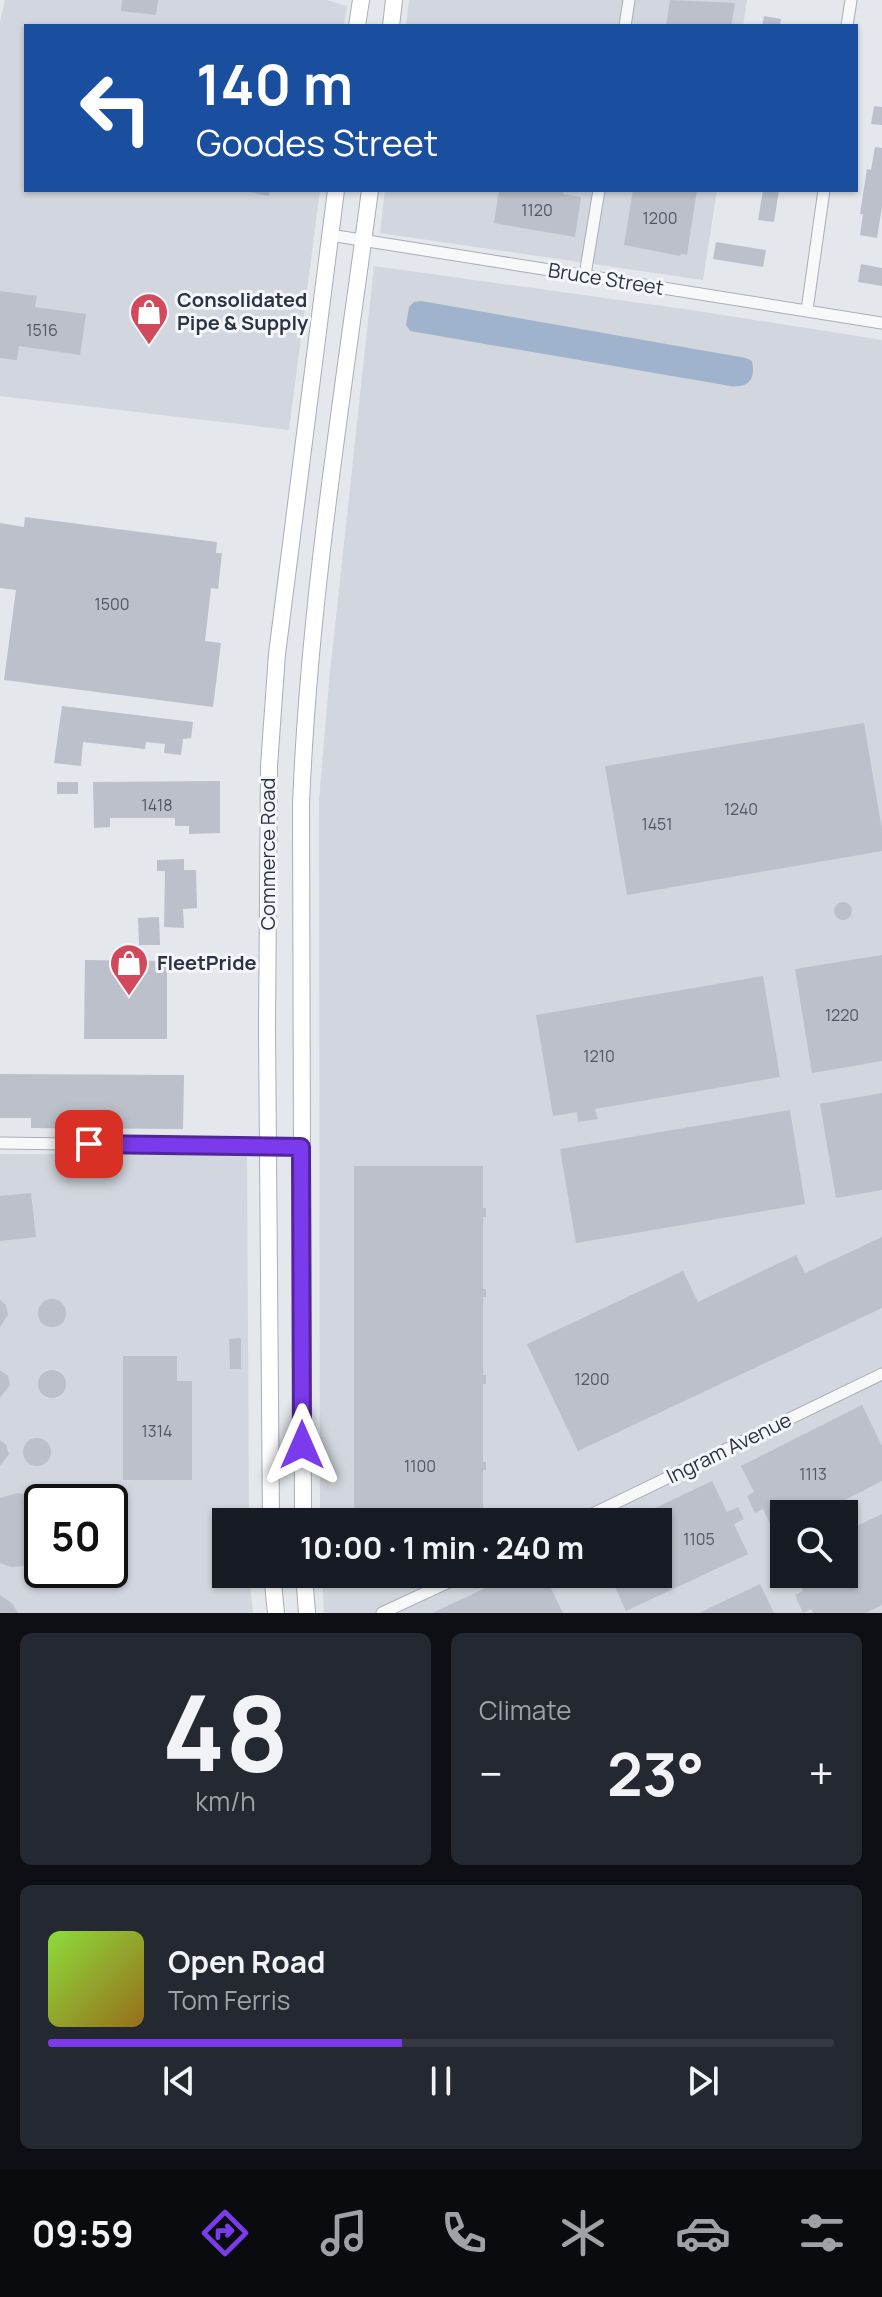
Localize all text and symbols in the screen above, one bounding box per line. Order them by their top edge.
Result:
text: 140 m [196,45,353,122]
icon: left [64,56,168,160]
text: Goodes Street [196,118,438,167]
house number: 1120 [521,199,553,221]
house number: 1200 [643,207,677,229]
street label: Bruce Street [546,256,666,301]
place label: Consolidated Pipe & Supply [177,286,309,336]
shop icon: Consolidated Pipe & Supply [128,291,170,346]
house number: 1516 [26,319,58,341]
house number: 1500 [95,593,130,615]
street label: Commerce Road [254,778,281,930]
house number: 1418 [141,794,173,816]
house number: 1240 [724,798,758,820]
house number: 1451 [641,813,673,835]
shop icon: FleetPride [108,942,150,997]
place label: FleetPride [157,949,257,976]
house number: 1220 [825,1004,859,1026]
house number: 1210 [583,1045,615,1067]
pin [55,1110,123,1178]
icon: arrive [67,1122,111,1166]
house number: 1200 [575,1368,609,1390]
position arrow [260,1403,344,1487]
street label: Ingram Avenue [662,1406,796,1489]
house number: 1314 [142,1420,172,1442]
house number: 1100 [404,1455,436,1477]
house number: 1113 [799,1463,827,1485]
speed limit sign: 50 [24,1484,128,1588]
map controls [770,1500,858,1588]
button: search [770,1500,858,1588]
text: 10:00 · 1 min · 240 m [300,1527,584,1568]
house number: 1105 [683,1528,715,1550]
text: 48 [162,1660,289,1802]
text: Climate [479,1692,571,1728]
text: 23° [607,1732,705,1814]
text: − [479,1743,503,1803]
text: + [809,1743,834,1803]
text: km/h [195,1783,256,1819]
text: Open Road [168,1941,325,1982]
text: Tom Ferris [168,1982,290,2018]
icon: previous [157,2059,201,2103]
icon: pause [419,2059,463,2103]
icon: next [681,2059,725,2103]
icon: directions [197,2205,253,2261]
icon: music [316,2205,372,2261]
icon: phone [436,2205,492,2261]
icon: climate [555,2205,611,2261]
icon: car [675,2205,731,2261]
icon: filters [794,2205,850,2261]
text: 09:59 [32,2209,134,2258]

